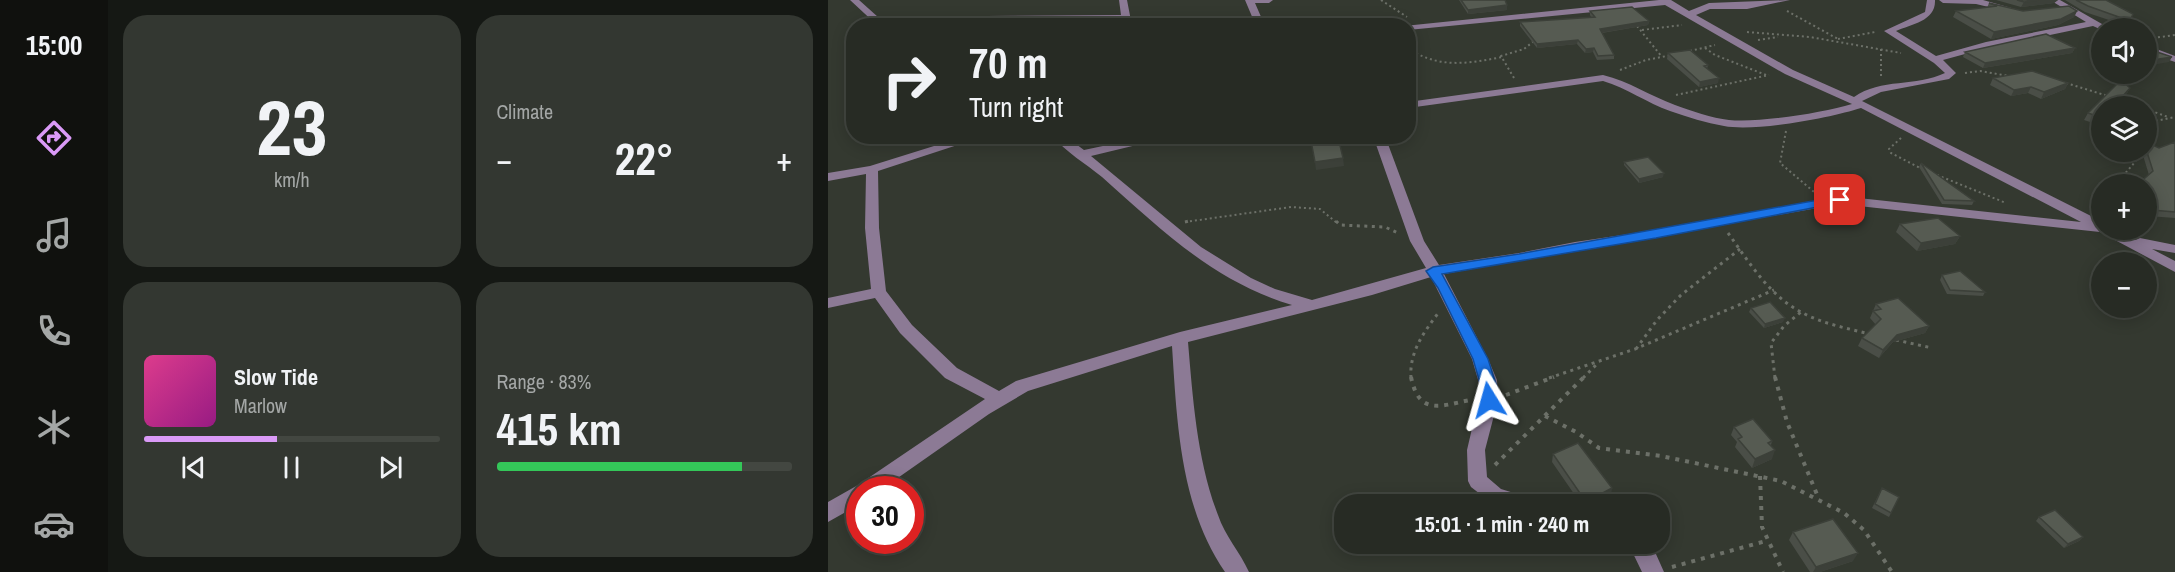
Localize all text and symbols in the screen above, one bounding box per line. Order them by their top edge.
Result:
map controls [2091,18,2157,318]
button: sound [2091,18,2157,84]
text: 15:00 [26,27,82,63]
text: 70 m [969,35,1048,91]
icon: right [870,42,948,120]
text: 23 [256,74,327,179]
text: Turn right [969,89,1063,125]
button: layers [2091,96,2157,162]
text: Climate [497,98,553,125]
icon: directions [33,117,75,159]
text: 22° [615,128,674,189]
text: − [497,137,512,181]
text: + [776,137,792,181]
text: km/h [274,166,310,193]
pin [1814,174,1865,225]
button: + [2091,174,2157,240]
icon: arrive [1823,183,1856,216]
icon: music [33,214,75,256]
button: − [2091,252,2157,318]
icon: phone [33,310,75,352]
text: Slow Tide [234,362,318,392]
text: Range · 83% [497,368,591,395]
position arrow [1457,368,1521,432]
text: Marlow [234,392,287,419]
text: 415 km [497,398,622,459]
icon: climate [33,406,75,448]
icon: previous [177,451,210,484]
icon: pause [275,451,308,484]
icon: next [374,451,407,484]
speed limit sign: 30 [846,476,924,554]
icon: car [33,503,75,545]
text: 15:01 · 1 min · 240 m [1415,509,1589,539]

